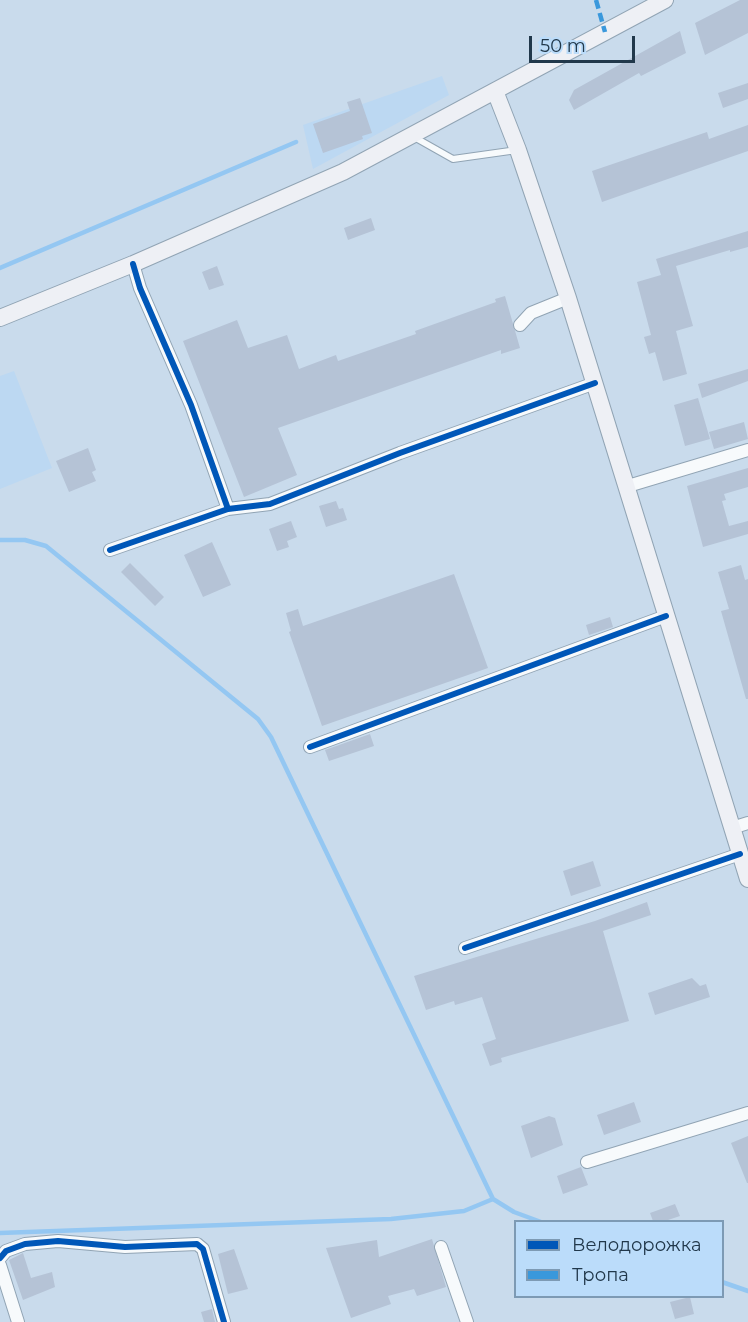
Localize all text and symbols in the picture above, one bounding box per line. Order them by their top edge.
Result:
scale bar [532,24,638,62]
text: 50 m [540,35,586,57]
legend [514,1220,724,1298]
text: Велодорожка [572,1234,701,1256]
text: Тропа [572,1264,629,1286]

